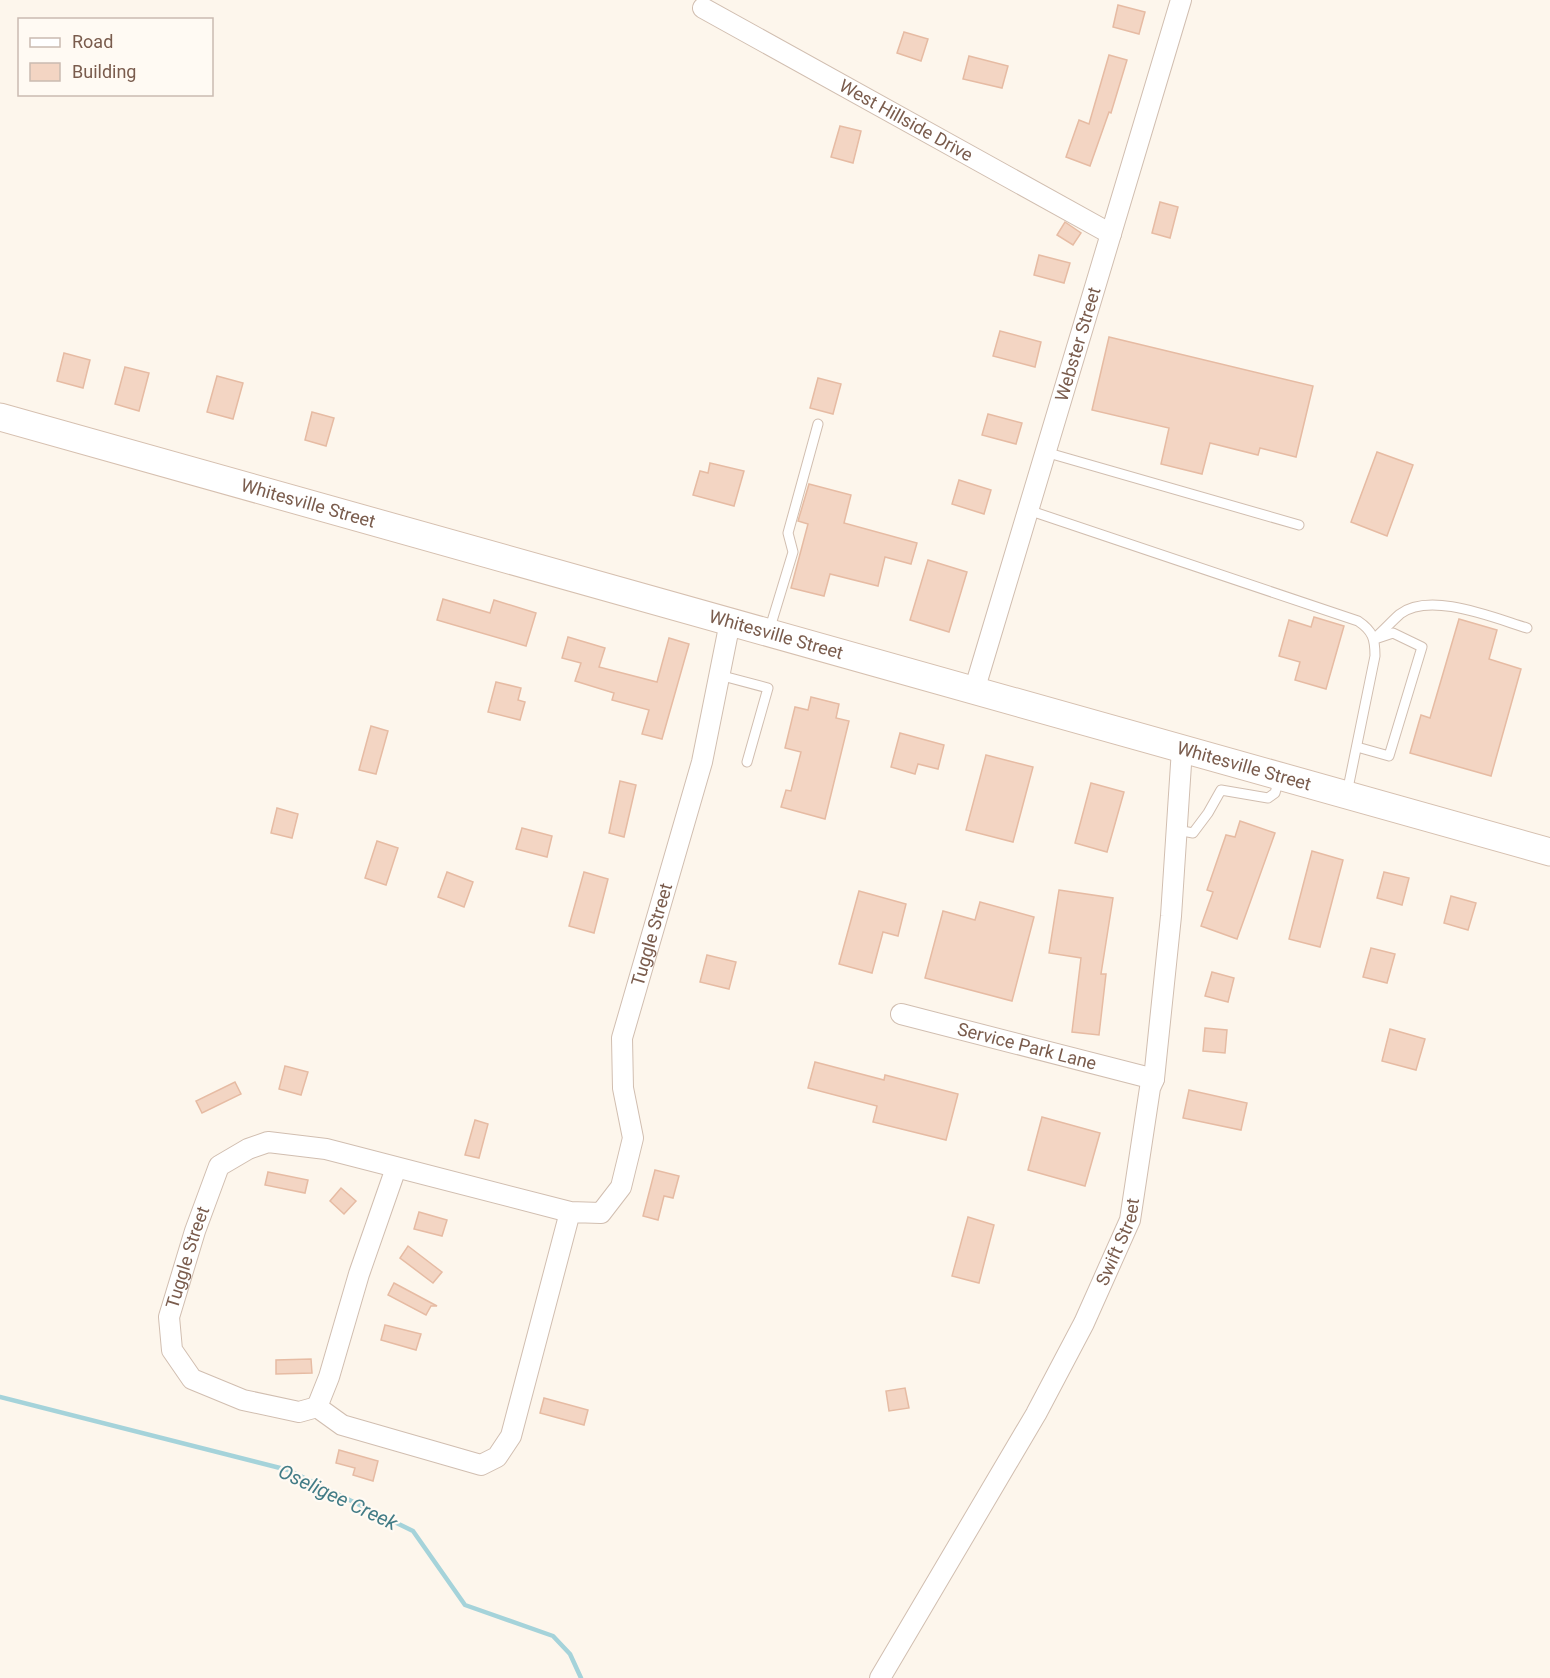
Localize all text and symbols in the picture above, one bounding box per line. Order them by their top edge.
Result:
legend [18,18,213,96]
text: Road [72,31,113,52]
text: Building [72,61,136,82]
street label: West Hillside Drive [836,75,977,165]
street label: Webster Street [1050,284,1104,404]
street label: Whitesville Street [239,474,378,532]
street label: Whitesville Street [707,605,846,663]
street label: Whitesville Street [1175,737,1314,794]
street label: Tuggle Street [627,881,676,988]
street label: Service Park Lane [955,1018,1099,1074]
street label: Swift Street [1091,1196,1143,1289]
street label: Tuggle Street [161,1203,213,1311]
water label: Oseligee Creek [275,1459,403,1536]

